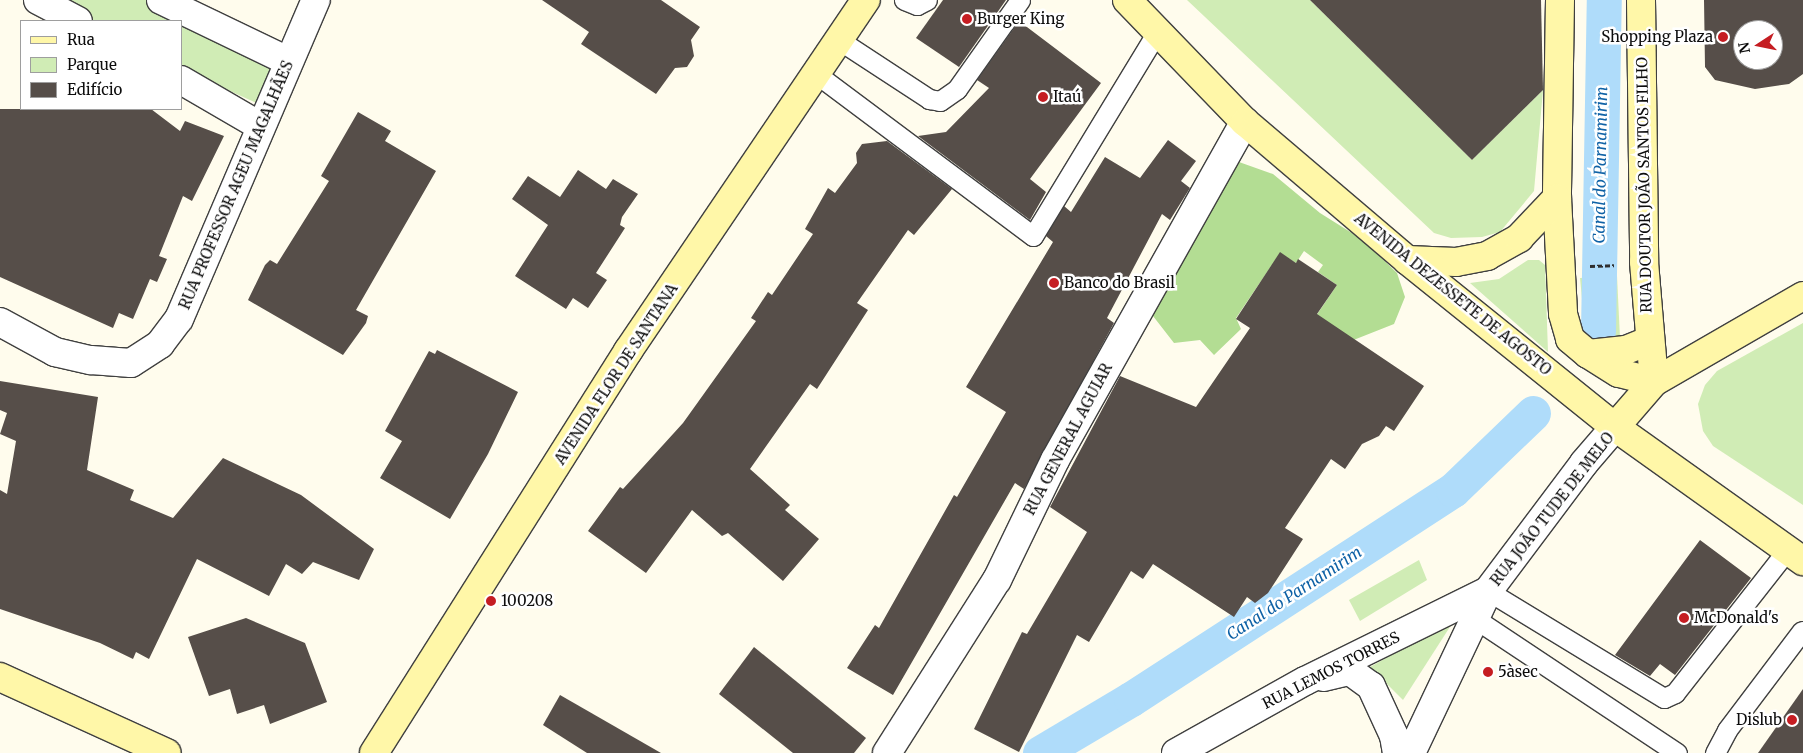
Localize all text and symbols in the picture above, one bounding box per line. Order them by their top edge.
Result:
place label: Burger King [977,10,1064,28]
marker: Burger King [961,13,973,25]
legend [20,20,182,110]
north arrow [1733,20,1783,70]
place label: Shopping Plaza [1601,28,1713,46]
text: Rua [67,30,95,49]
marker: Shopping Plaza [1717,31,1729,43]
text: N [1734,41,1754,55]
text: Parque [67,55,117,74]
street label: RUA DOUTOR JOÃO SANTOS FILHO [1633,57,1655,313]
street label: RUA PROFESSOR AGEU MAGALHÃES [175,58,297,312]
text: Edifício [67,80,122,99]
water label: Canal do Parnamirim [1589,86,1611,244]
place label: Itaú [1053,88,1081,106]
marker: Itaú [1037,91,1049,103]
street label: AVENIDA DEZESSETE DE AGOSTO [1351,209,1555,379]
place label: Banco do Brasil [1064,274,1175,292]
marker: Banco do Brasil [1048,277,1060,289]
street label: AVENIDA FLOR DE SANTANA [551,280,681,468]
street label: RUA GENERAL AGUIAR [1020,360,1116,518]
street label: RUA JOÃO TUDE DE MELO [1487,429,1617,589]
water label: Canal do Parnamirim [1223,542,1365,644]
place label: 100208 [501,592,553,610]
marker: 100208 [485,595,497,607]
place label: McDonald's [1694,609,1779,627]
marker: McDonald's [1678,612,1690,624]
street label: RUA LEMOS TORRES [1259,628,1403,712]
place label: 5àsec [1498,663,1538,681]
marker: 5àsec [1482,666,1494,678]
place label: Dislub [1736,711,1782,729]
marker: Dislub [1786,714,1798,726]

